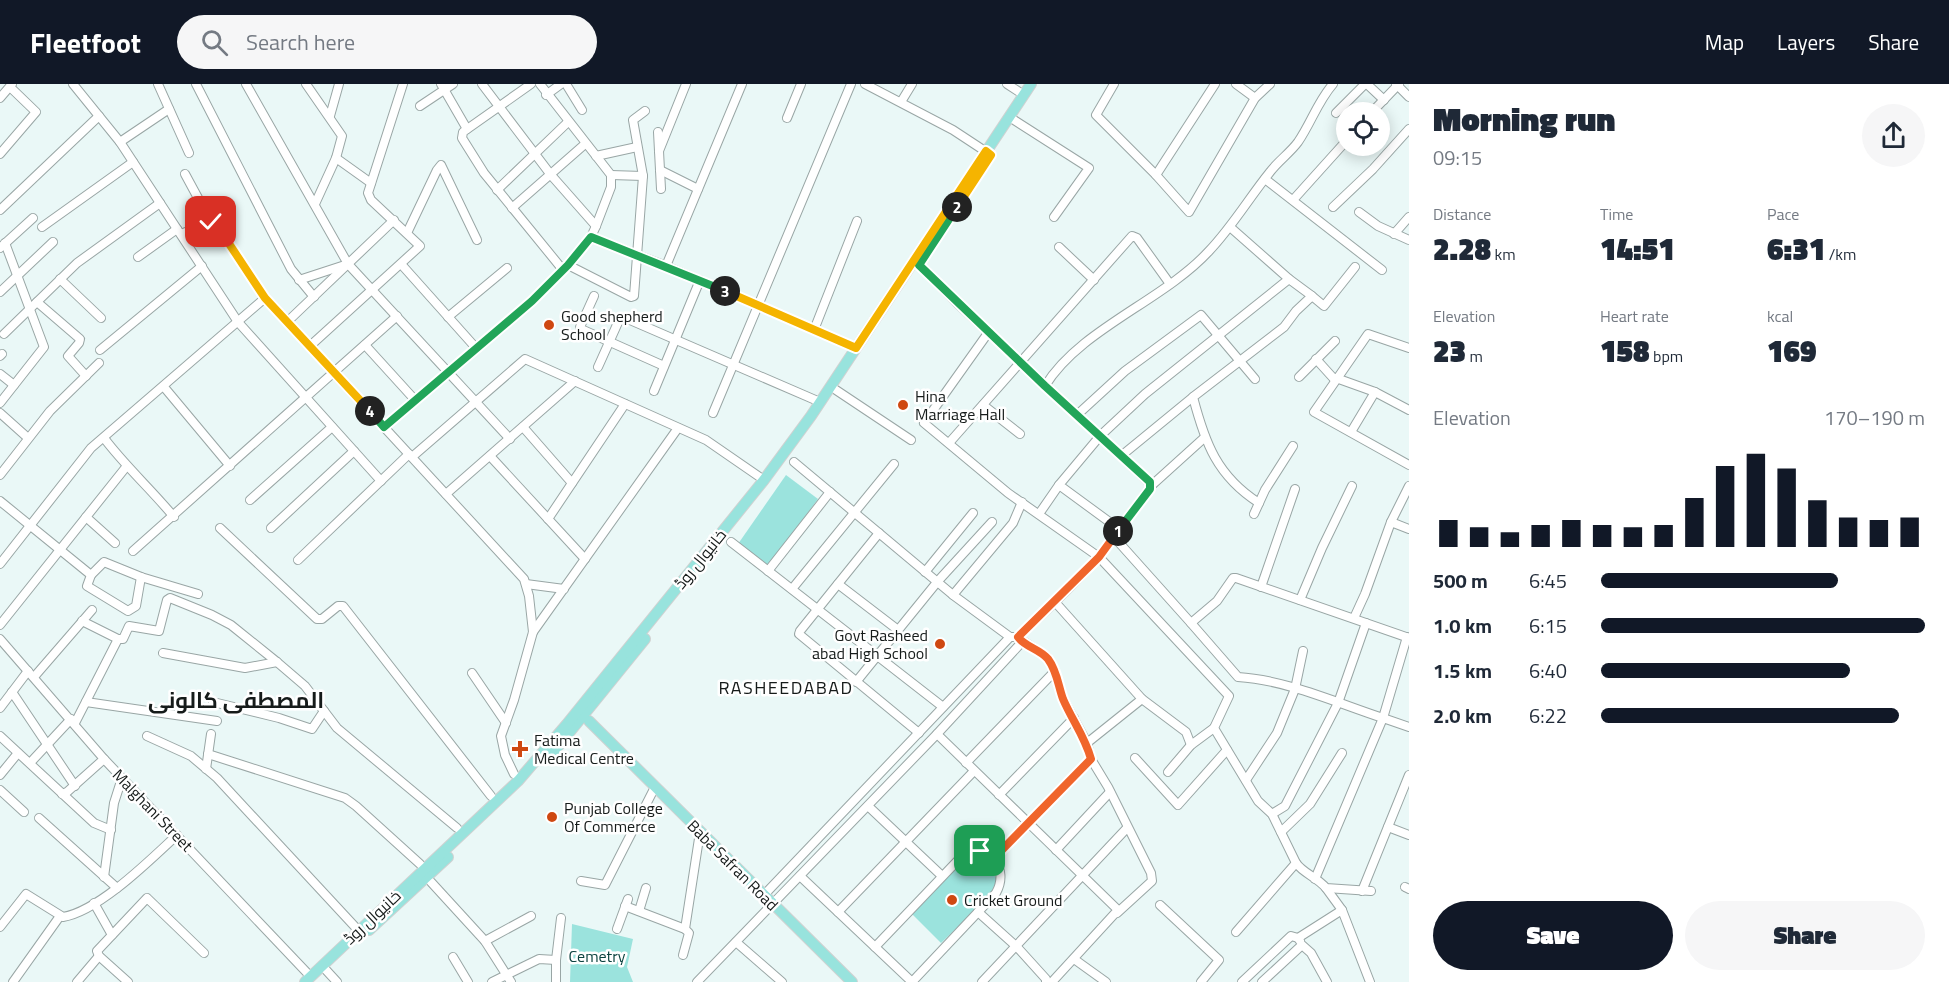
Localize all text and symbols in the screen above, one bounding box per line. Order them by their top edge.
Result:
search box [177,15,597,69]
text: Fleetfoot [30,21,141,64]
text: Search here [246,25,355,59]
icon: search [198,26,231,59]
text: Map [1705,26,1744,58]
text: Layers [1777,26,1835,58]
text: Share [1868,26,1919,58]
text: Morning run [1433,94,1615,144]
map controls [1336,102,1390,156]
button: locate [1336,102,1390,156]
button: share [1862,104,1925,167]
text: 09:15 [1433,142,1482,173]
pin: 2 [942,192,972,222]
text: 2 [953,195,961,219]
pin [185,196,236,247]
text: Distance [1433,202,1491,226]
text: Time [1600,202,1633,226]
text: Pace [1767,202,1799,226]
icon: check [194,205,227,238]
text: 2.28 [1433,226,1491,272]
text: 14:51 [1600,226,1675,272]
text: 6:31 [1767,226,1825,272]
text: km [1491,242,1516,266]
text: /km [1825,242,1856,266]
pin: 3 [710,276,740,306]
text: 3 [721,279,729,303]
place label: Good shepherd School [561,304,663,346]
text: Elevation [1433,304,1495,328]
text: Heart rate [1600,304,1669,328]
text: kcal [1767,304,1793,328]
marker: Good shepherd School [542,318,556,332]
text: 23 [1433,328,1466,374]
text: 158 [1600,328,1650,374]
text: 169 [1767,328,1817,374]
text: m [1466,344,1483,368]
text: bpm [1650,344,1683,368]
place label: Hina Marriage Hall [915,384,1005,426]
pin: 4 [355,396,385,426]
marker: Hina Marriage Hall [896,398,910,412]
text: 4 [366,399,374,423]
text: Elevation [1433,402,1511,433]
text: 170–190 m [1824,402,1925,433]
pin: 1 [1103,516,1133,546]
text: 1 [1114,519,1122,543]
street label: خانیوال روڈ [668,524,732,594]
text: 500 m [1433,565,1488,596]
text: 6:45 [1529,565,1567,596]
text: 1.0 km [1433,610,1492,641]
text: 6:15 [1529,610,1567,641]
place label: Govt Rasheed abad High School [812,623,928,665]
marker: Govt Rasheed abad High School [933,637,947,651]
text: 1.5 km [1433,655,1492,686]
text: 6:40 [1529,655,1567,686]
district label: RASHEEDABAD [718,674,854,701]
district label: المصطفی کالونی [148,683,324,717]
text: 2.0 km [1433,700,1492,731]
text: 6:22 [1529,700,1567,731]
place label: Fatima Medical Centre [534,728,634,770]
marker: Fatima Medical Centre [511,740,529,758]
street label: Malghani Street [107,763,199,857]
place label: Punjab College Of Commerce [564,796,663,838]
marker: Punjab College Of Commerce [545,810,559,824]
street label: Baba Safran Road [682,814,784,916]
pin [954,825,1005,876]
icon: arrive [963,834,996,867]
street label: خانیوال روڈ [338,884,406,950]
place label: Cricket Ground [964,888,1063,912]
marker: Cricket Ground [945,893,959,907]
button: Save [1433,901,1673,970]
button: Share [1685,901,1925,970]
park label: Cemetry [569,944,626,968]

